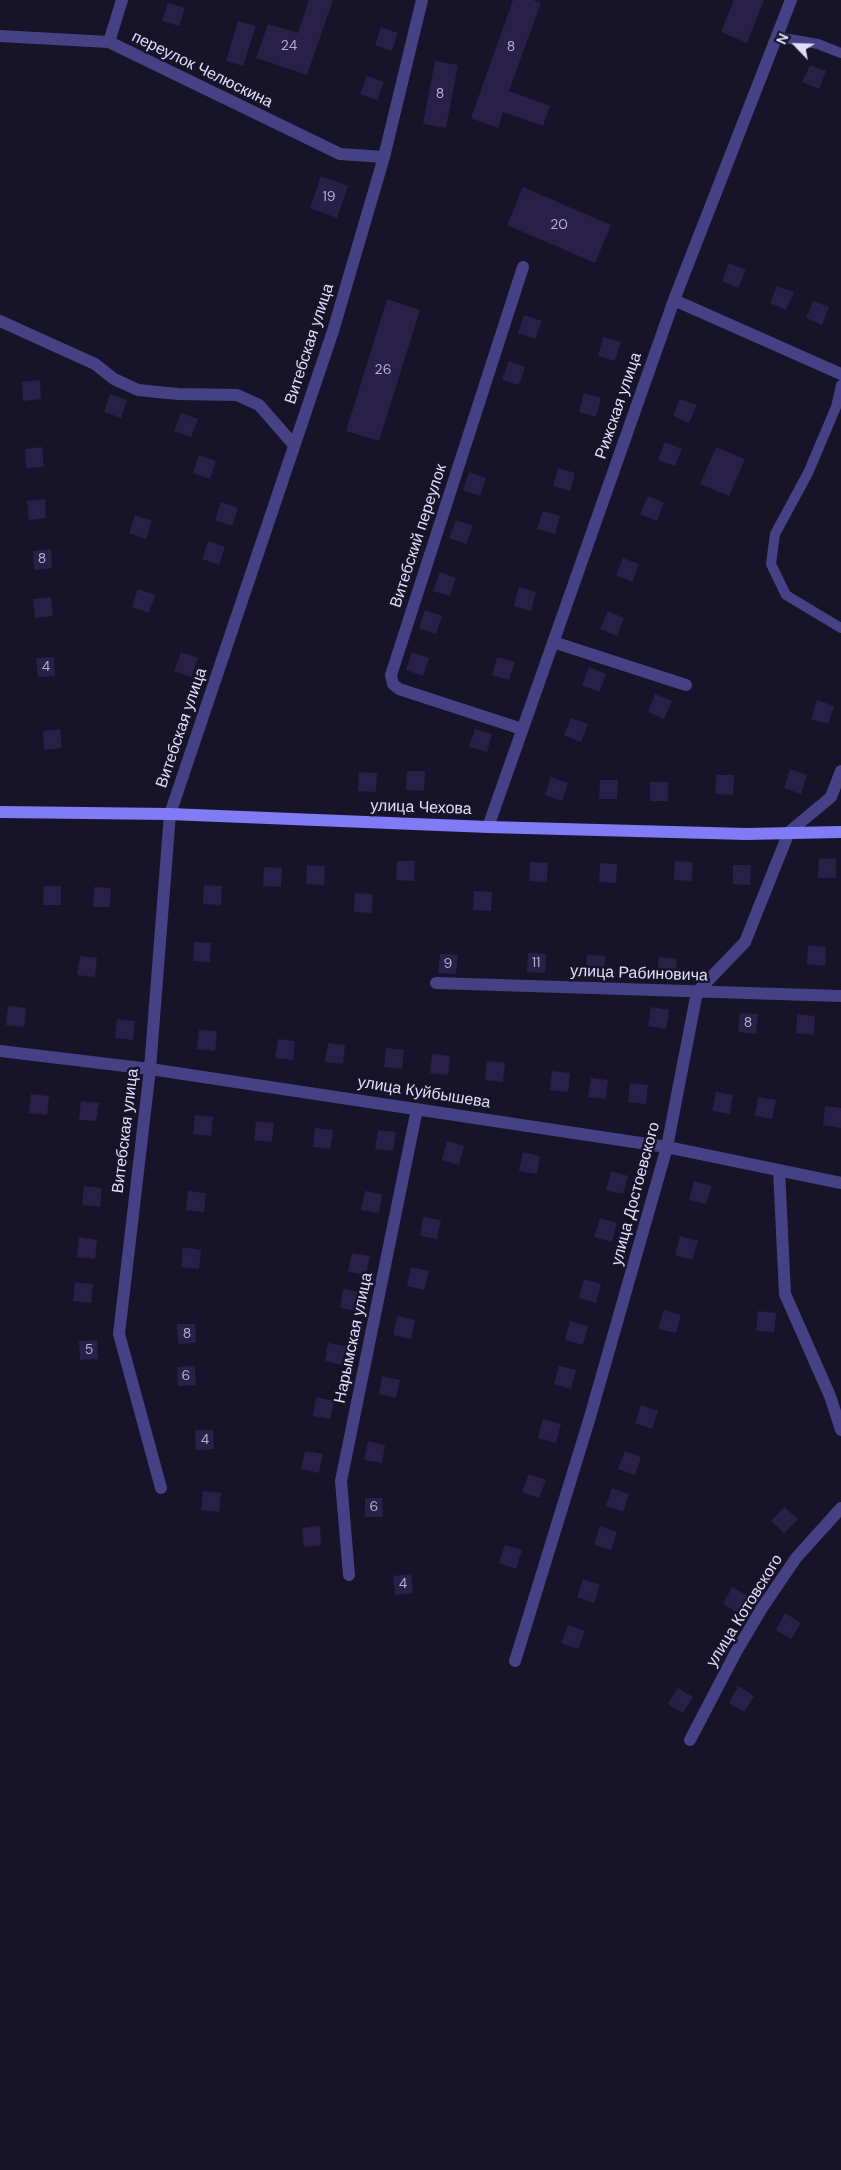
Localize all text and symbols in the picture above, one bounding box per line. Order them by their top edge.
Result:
north arrow [771,20,821,70]
street label: переулок Челюскина [128,27,276,113]
text: N [772,31,793,47]
house number: 24 [281,38,297,54]
house number: 8 [507,39,515,55]
house number: 8 [436,86,444,102]
house number: 19 [322,189,336,205]
house number: 20 [550,217,568,233]
street label: Витебская улица [281,281,339,407]
street label: Рижская улица [592,350,646,462]
house number: 26 [375,362,391,378]
street label: Витебский переулок [387,462,451,610]
house number: 8 [38,551,46,567]
house number: 4 [42,659,50,675]
street label: Витебская улица [152,665,212,791]
street label: улица Чехова [370,797,472,819]
house number: 11 [532,955,540,971]
house number: 9 [444,956,452,972]
street label: улица Рабиновича [570,962,708,986]
house number: 8 [744,1015,752,1031]
street label: Витебская улица [109,1067,143,1195]
street label: улица Куйбышева [356,1073,492,1113]
street label: улица Достоевского [608,1120,664,1268]
street label: Нарымская улица [331,1271,377,1405]
house number: 8 [183,1326,191,1342]
house number: 5 [85,1342,93,1358]
house number: 6 [182,1368,190,1384]
house number: 4 [201,1432,209,1448]
house number: 6 [370,1499,378,1515]
street label: улица Котовского [703,1551,787,1671]
house number: 4 [399,1576,407,1592]

